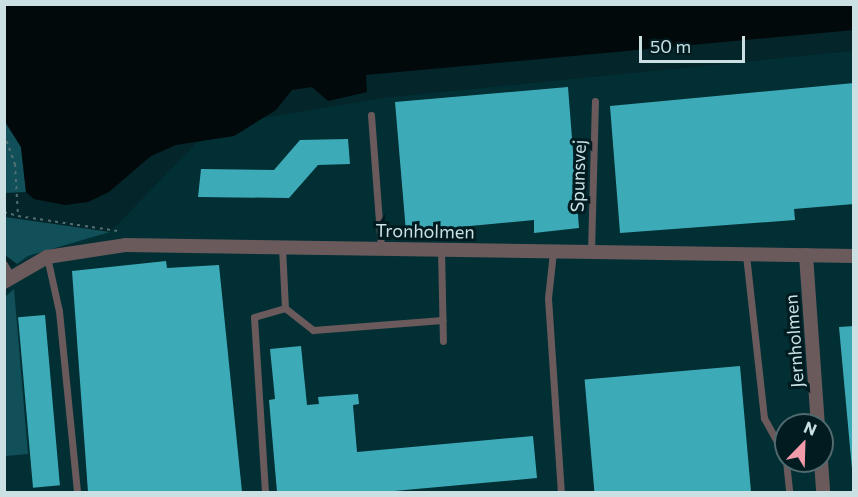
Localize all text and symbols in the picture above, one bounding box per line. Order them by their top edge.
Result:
scale bar [642,24,748,62]
text: 50 m [650,35,691,57]
street label: Spunsvej [566,139,590,213]
street label: Tronholmen [375,219,475,243]
street label: Jernholmen [780,294,808,388]
north arrow [774,413,834,473]
text: N [801,417,820,439]

